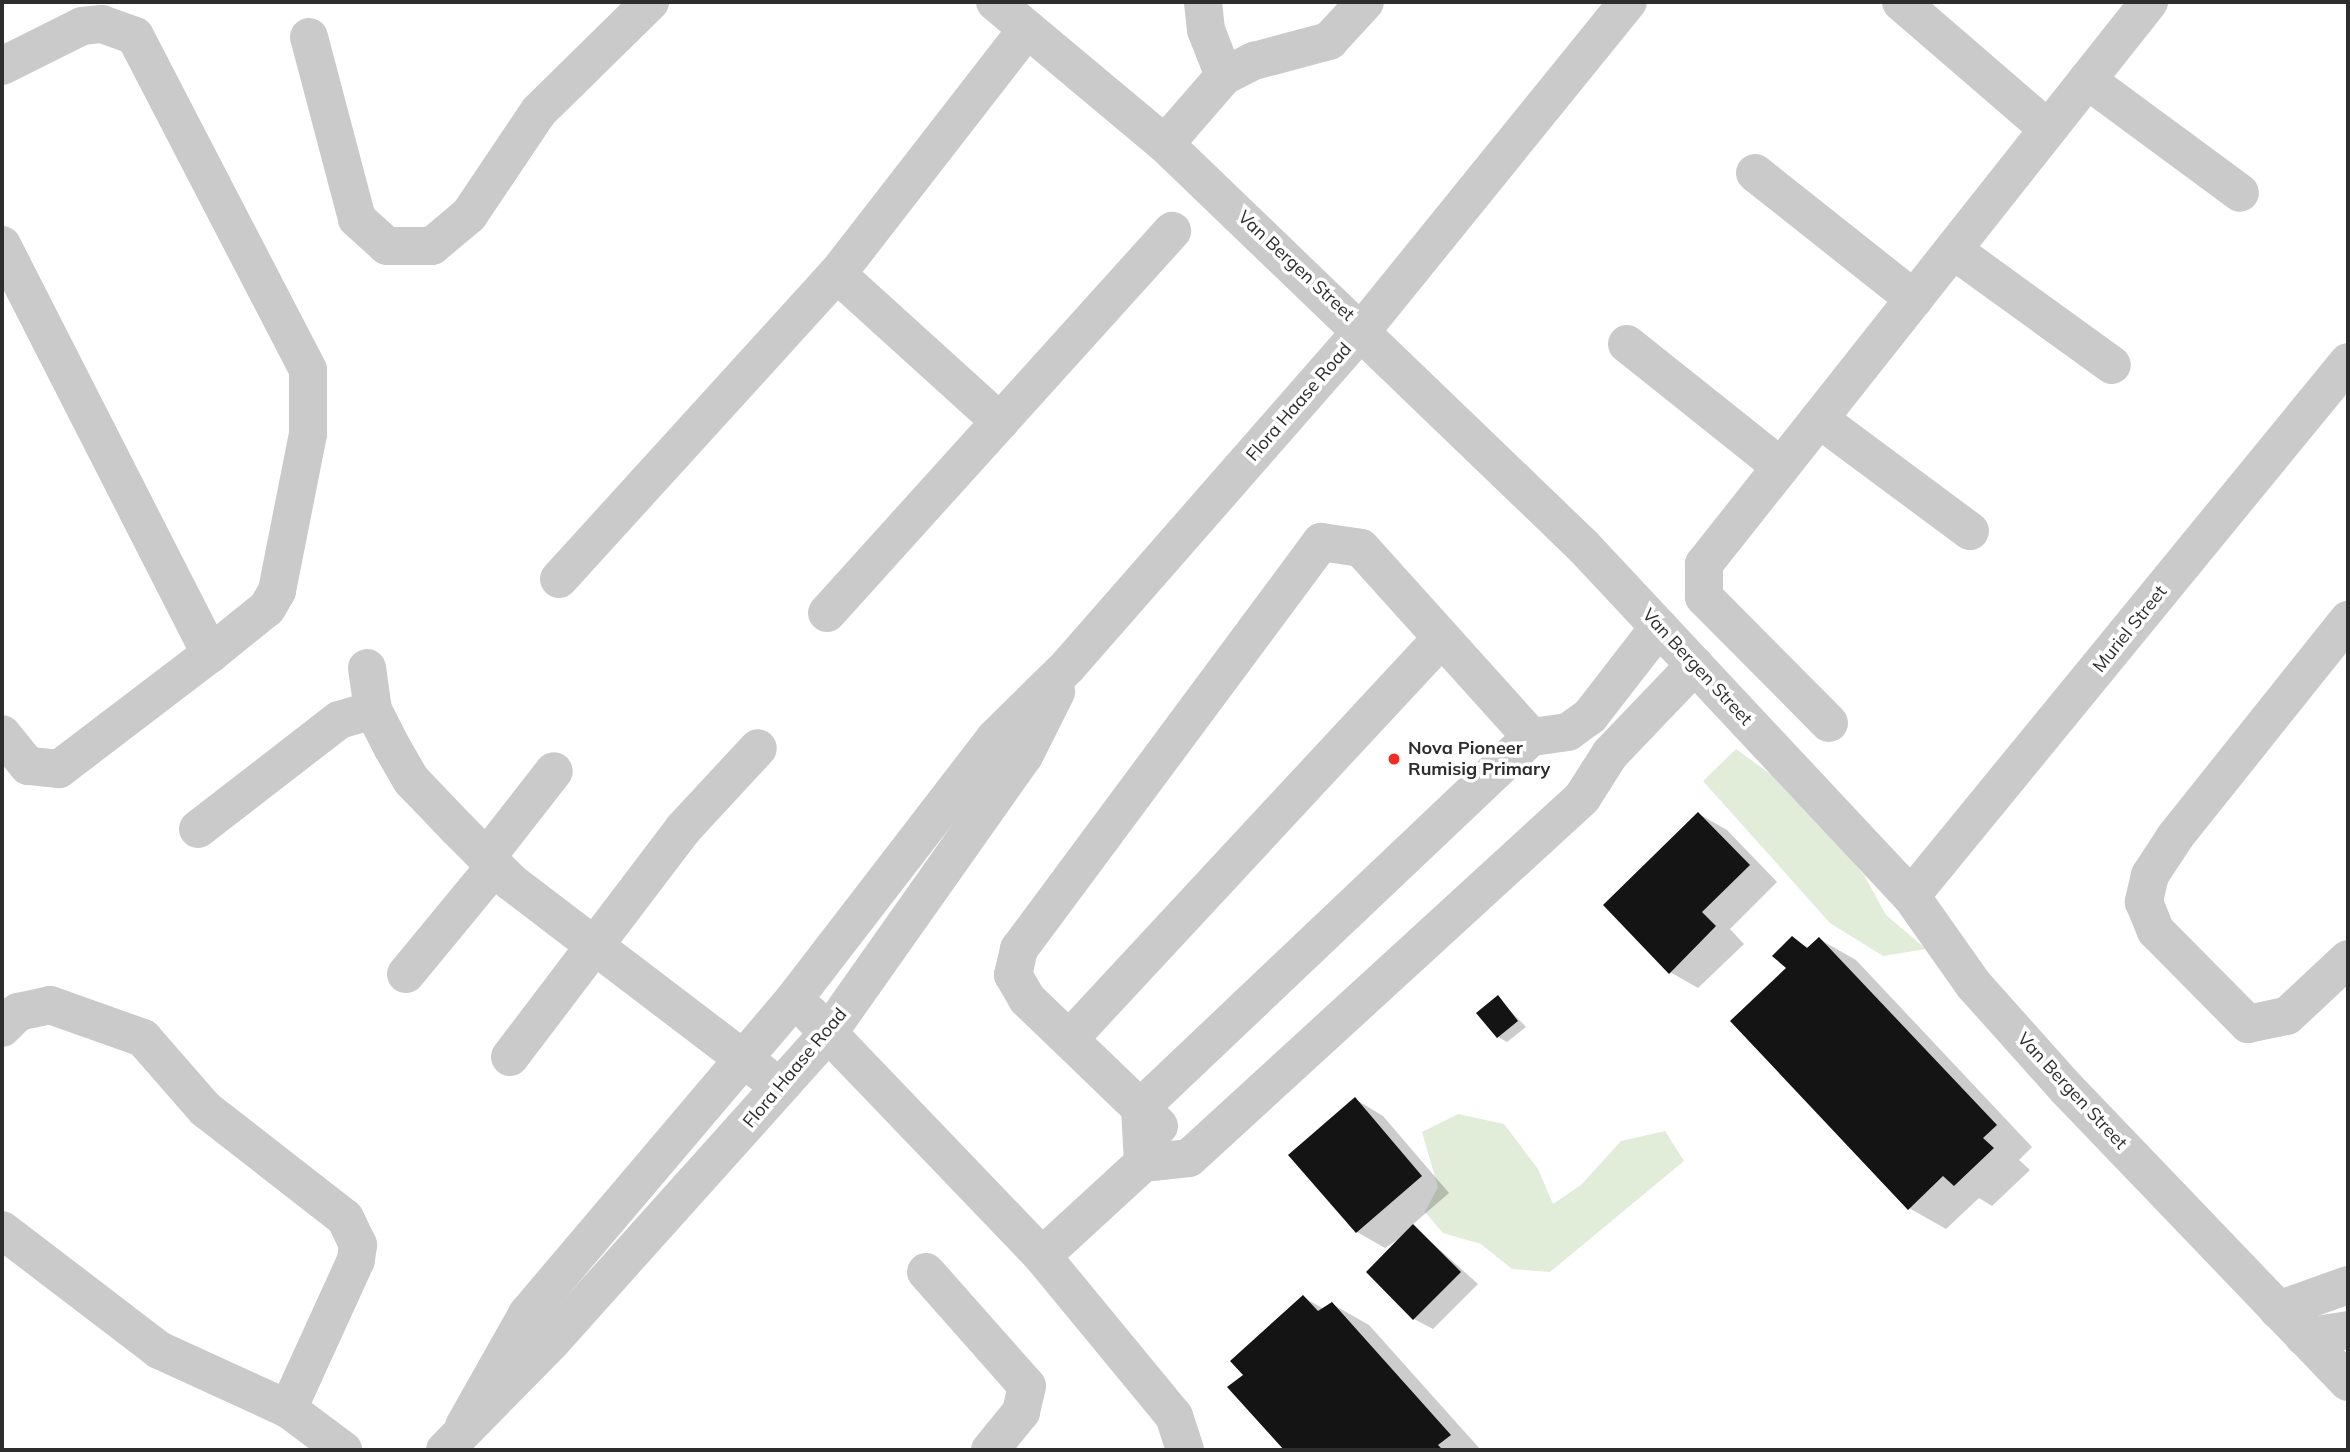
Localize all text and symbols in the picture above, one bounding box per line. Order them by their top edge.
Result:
street label: Van Bergen Street [1233,206,1359,326]
street label: Flora Haase Road [1242,338,1356,466]
street label: Muriel Street [2089,581,2171,677]
street label: Van Bergen Street [1637,604,1757,730]
place label: Nova Pioneer Rumisig Primary [1408,738,1550,780]
marker: Nova Pioneer Rumisig Primary [1386,751,1402,767]
street label: Flora Haase Road [739,1004,851,1132]
street label: Van Bergen Street [2012,1028,2132,1154]

